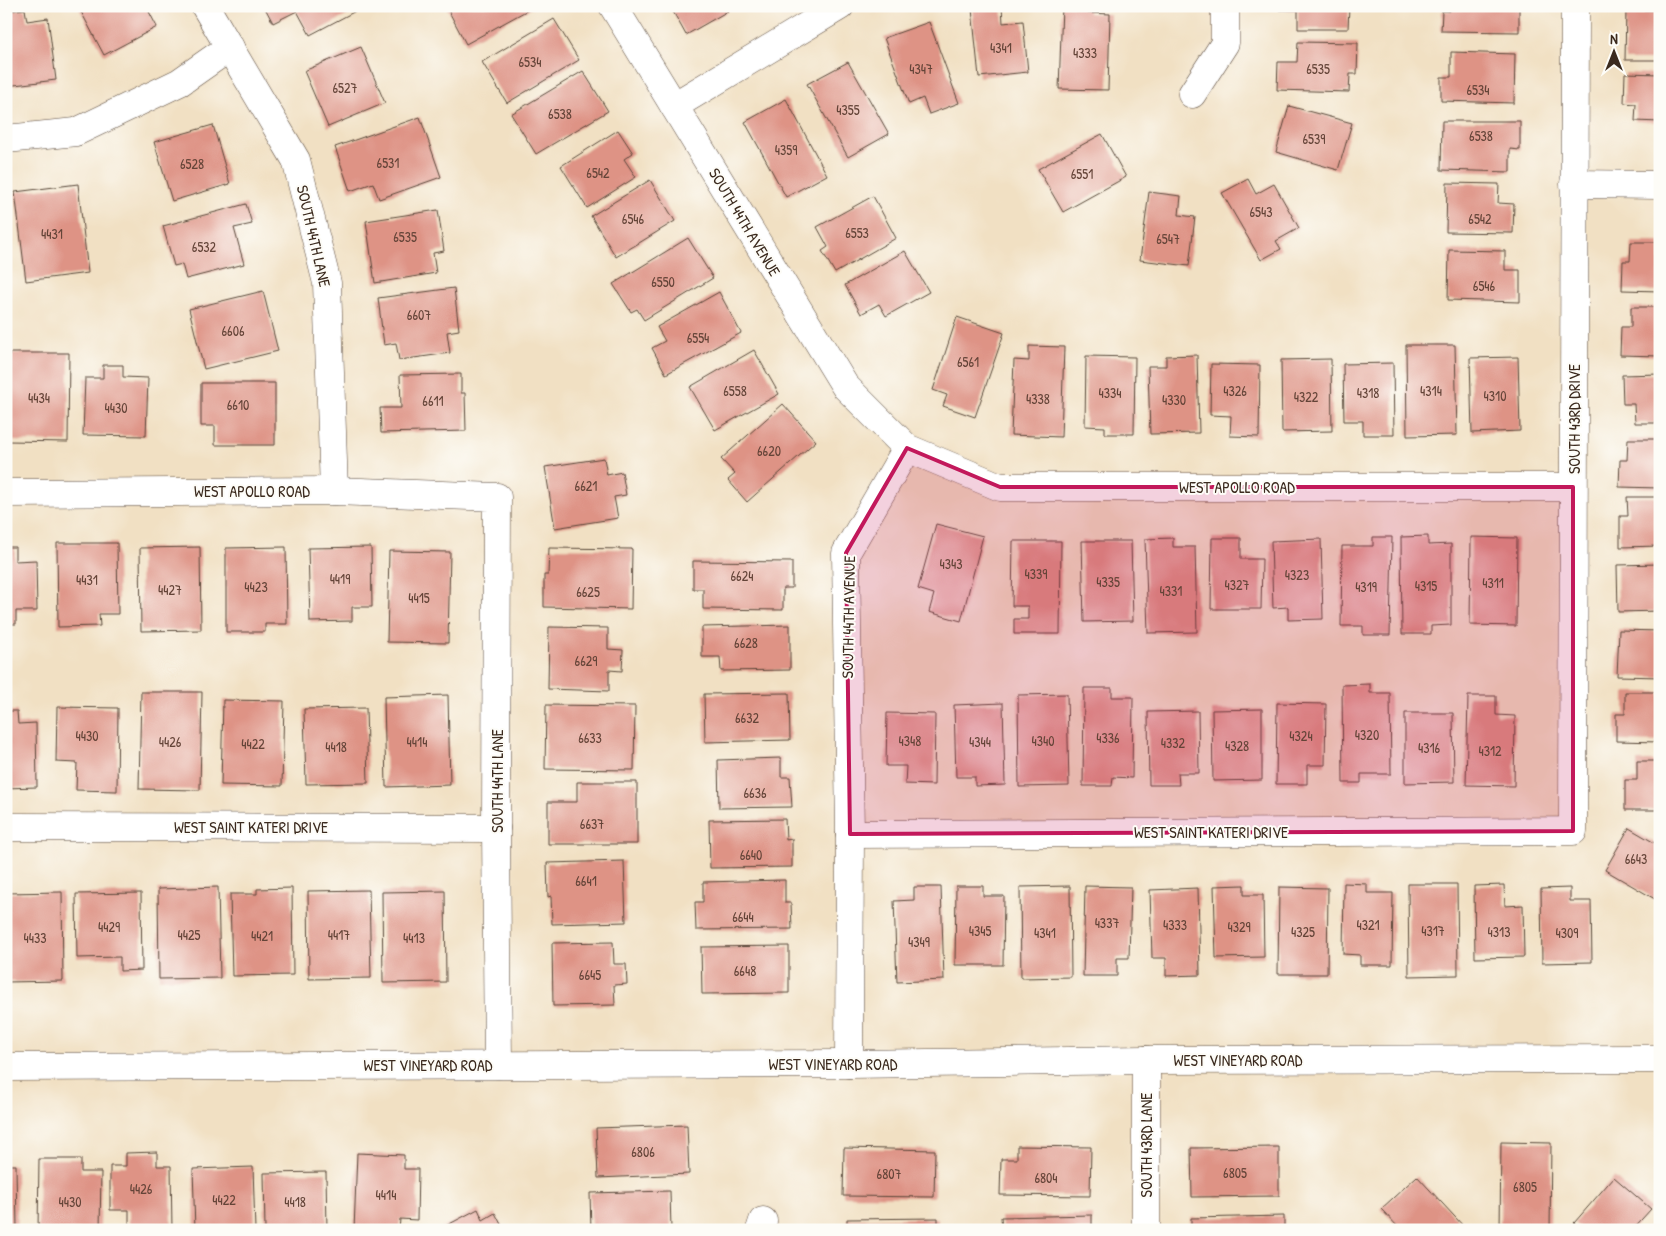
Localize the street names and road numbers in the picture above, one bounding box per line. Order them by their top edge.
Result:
street label: SOUTH 44TH AVENUE [704,164,786,280]
street label: SOUTH 44TH LANE [292,183,336,289]
street label: SOUTH 43RD DRIVE [1563,364,1585,474]
street label: WEST APOLLO ROAD [1179,476,1295,498]
street label: WEST APOLLO ROAD [194,480,310,502]
street label: SOUTH 44TH AVENUE [836,556,860,678]
street label: SOUTH 44TH LANE [486,729,508,833]
street label: WEST SAINT KATERI DRIVE [174,816,328,838]
street label: WEST SAINT KATERI DRIVE [1134,821,1288,843]
street label: WEST VINEYARD ROAD [1174,1049,1303,1071]
street label: WEST VINEYARD ROAD [769,1053,898,1075]
street label: WEST VINEYARD ROAD [364,1054,493,1076]
street label: SOUTH 43RD LANE [1135,1093,1157,1197]

